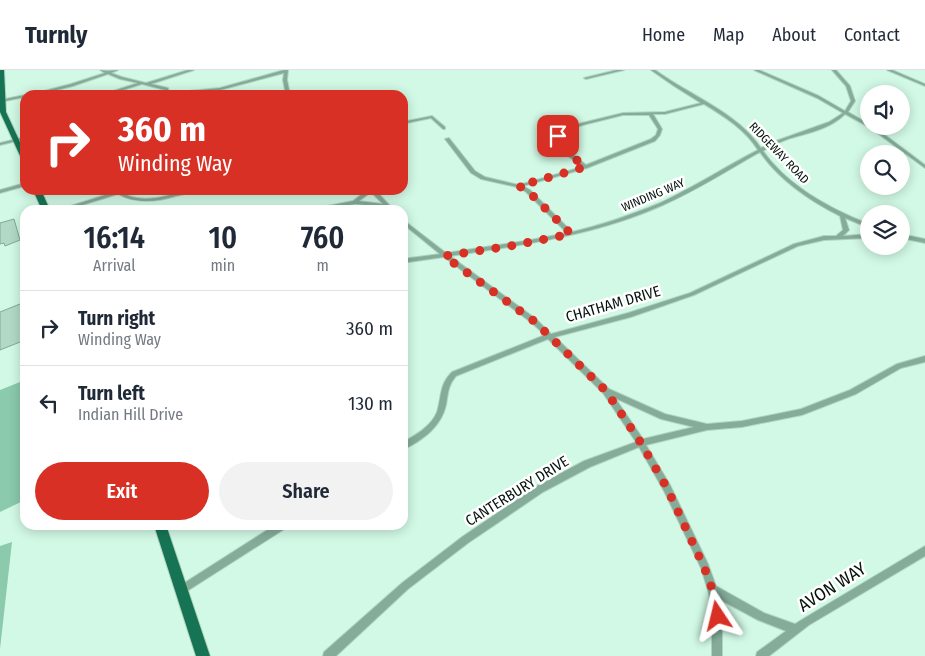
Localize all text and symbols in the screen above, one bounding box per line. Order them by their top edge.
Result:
text: Turnly [25,21,87,49]
text: Home [642,24,685,46]
text: Map [713,24,744,46]
text: About [772,24,816,46]
text: Contact [844,24,900,46]
map controls [860,85,910,255]
button: sound [860,85,910,135]
text: 360 m [118,108,206,150]
icon: right [35,110,100,175]
pin [537,115,579,157]
street label: RIDGEWAY ROAD [746,119,812,187]
icon: arrive [544,122,572,150]
button: search [860,145,910,195]
text: Winding Way [118,150,232,177]
street label: WINDING WAY [619,175,687,215]
button: layers [860,205,910,255]
text: 16:14 [84,220,145,256]
text: 10 [209,220,237,256]
text: 760 [301,220,344,256]
text: Arrival [93,256,135,275]
text: min [210,256,235,275]
text: m [316,256,329,275]
street label: CHATHAM DRIVE [564,282,662,326]
text: Turn right [78,307,155,330]
icon: right [35,314,63,342]
text: 360 m [346,317,393,340]
text: Winding Way [78,330,161,349]
text: Turn left [78,382,145,405]
icon: left [35,389,63,417]
text: 130 m [348,392,393,415]
text: Indian Hill Drive [78,405,183,424]
street label: CANTERBURY DRIVE [462,452,572,530]
button: Exit [35,462,209,520]
button: Share [219,462,393,520]
street label: AVON WAY [794,558,870,616]
position arrow [691,589,743,641]

